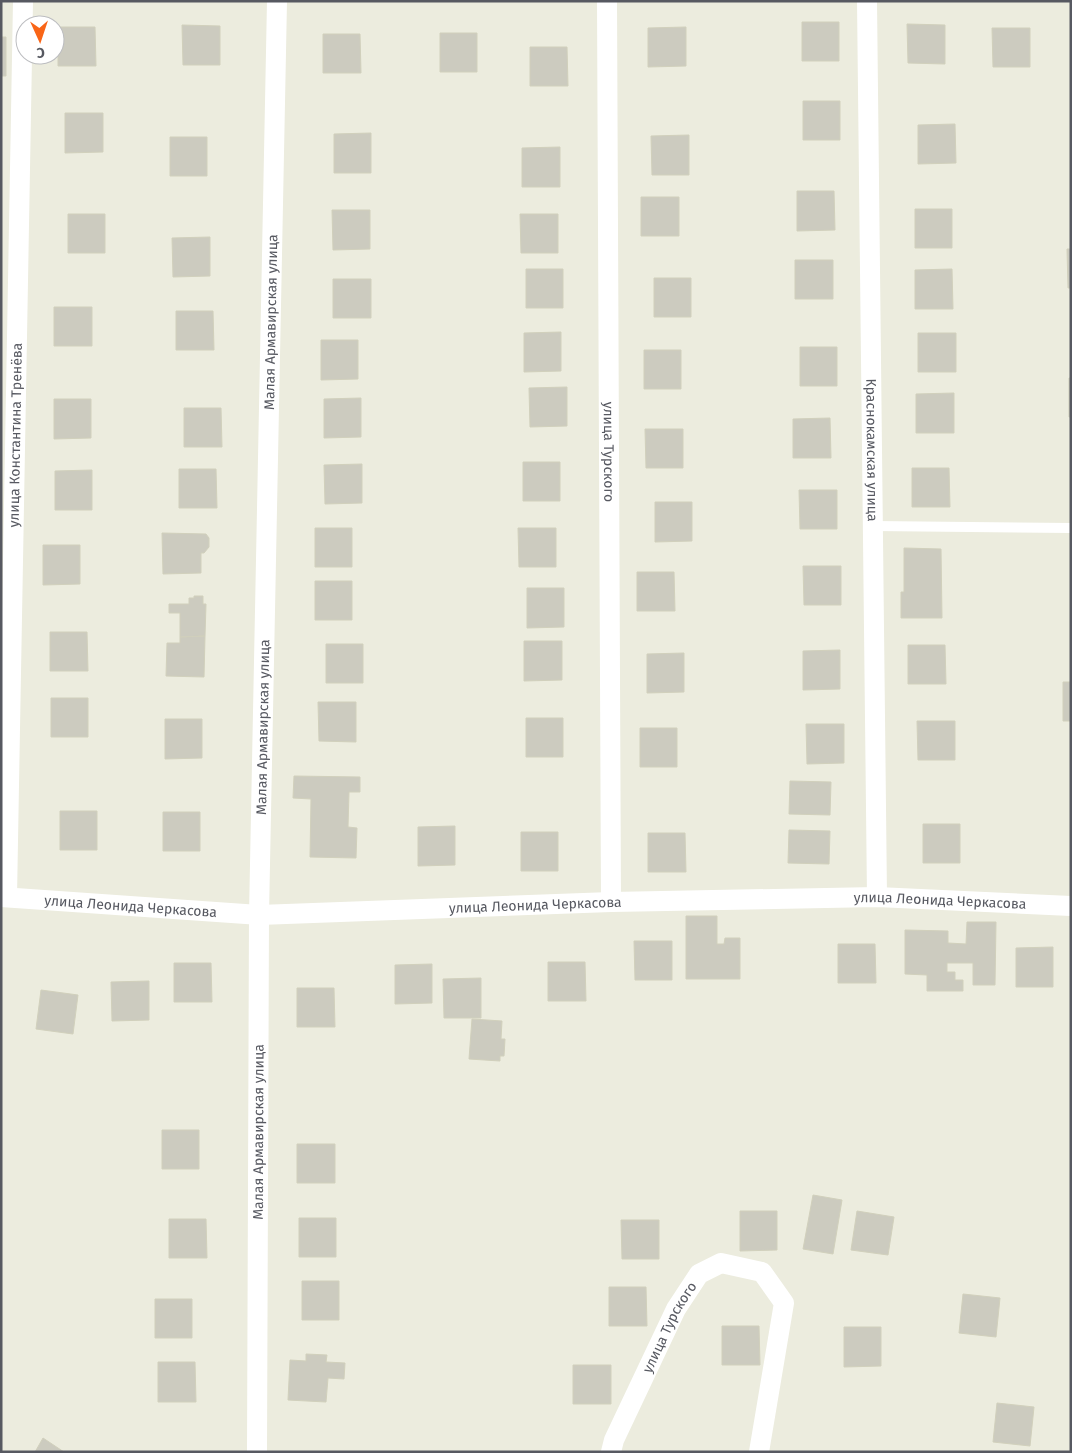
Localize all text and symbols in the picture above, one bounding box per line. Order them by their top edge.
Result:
north arrow [15,15,65,65]
text: С [36,44,45,61]
street label: Малая Армавирская улица [261,234,281,410]
street label: улица Константина Тренёва [6,343,26,528]
street label: Краснокамская улица [862,378,881,522]
street label: улица Турского [600,402,617,502]
street label: Малая Армавирская улица [253,639,273,815]
street label: улица Леонида Черкасова [853,889,1027,913]
street label: улица Леонида Черкасова [44,892,218,921]
street label: улица Леонида Черкасова [448,894,622,917]
street label: Малая Армавирская улица [250,1044,268,1220]
street label: улица Турского [639,1279,701,1376]

